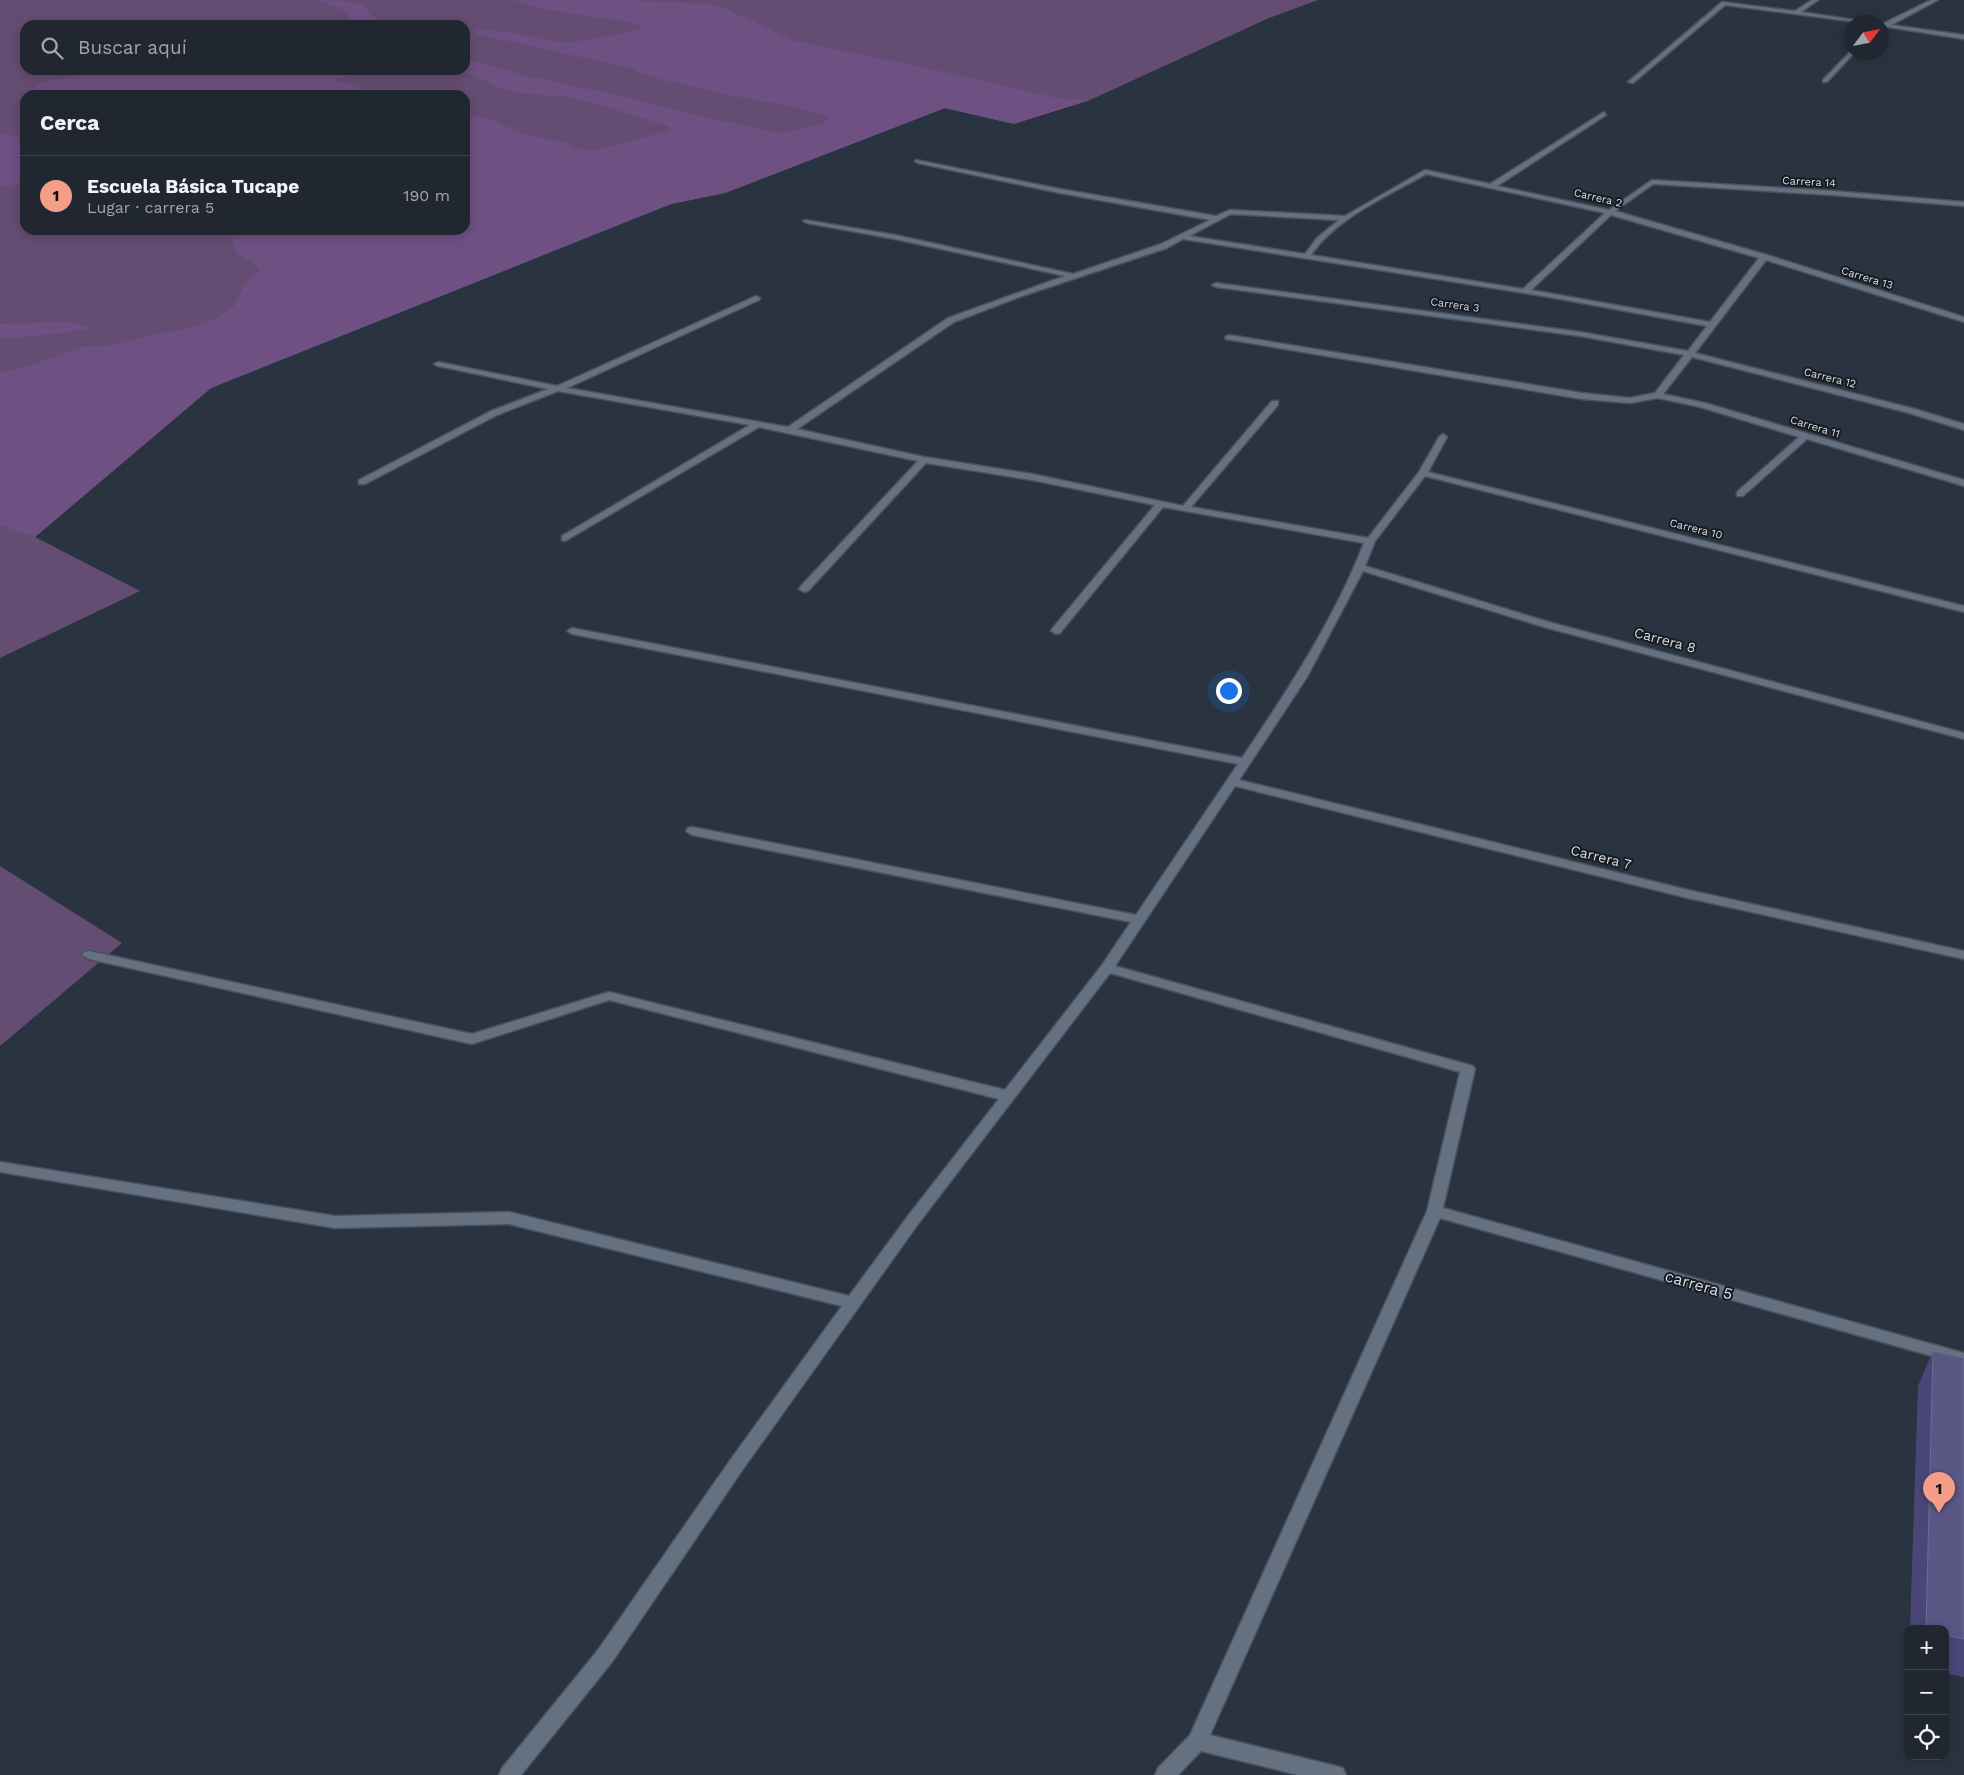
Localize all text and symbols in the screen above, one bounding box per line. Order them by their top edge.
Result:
north arrow [1844,15,1889,60]
search box [20,20,470,75]
icon: search [38,34,66,62]
text: Buscar aquí [78,36,187,59]
text: Cerca [40,110,99,135]
street label: Carrera 14 [1782,174,1836,190]
text: Escuela Básica Tucape [87,175,299,198]
text: 1 [53,186,59,205]
text: 190 m [403,186,450,205]
street label: Carrera 2 [1572,186,1624,210]
text: Lugar · carrera 5 [87,198,214,217]
street label: Carrera 13 [1840,264,1894,292]
street label: Carrera 3 [1430,295,1480,315]
street label: Carrera 12 [1802,365,1858,391]
street label: Carrera 11 [1789,413,1841,441]
street label: Carrera 10 [1668,516,1724,542]
street label: Carrera 8 [1632,624,1698,656]
your location [1216,678,1242,704]
street label: Carrera 7 [1569,842,1633,872]
street label: carrera 5 [1663,1266,1735,1304]
pin: 1 [1923,1472,1955,1513]
map controls [1904,1625,1949,1760]
button: + [1904,1625,1949,1670]
button: − [1904,1670,1949,1715]
button: locate [1904,1715,1949,1760]

